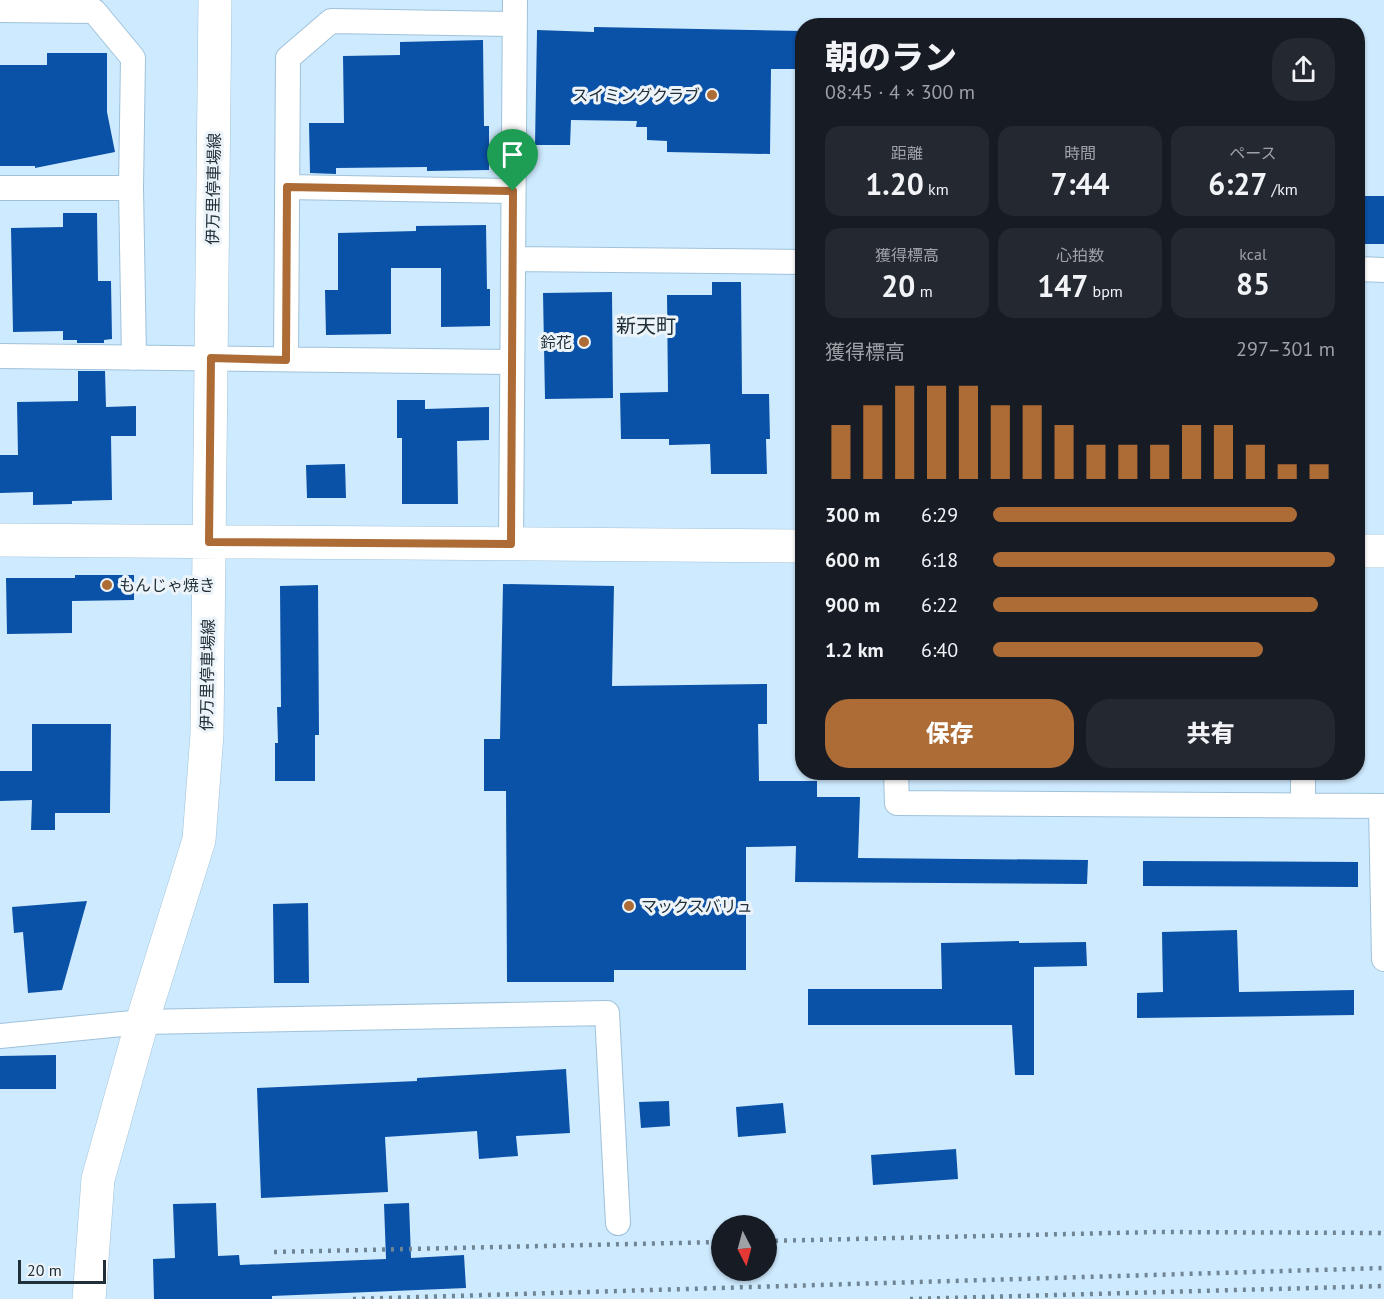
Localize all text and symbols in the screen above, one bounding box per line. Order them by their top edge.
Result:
text: 朝のラン [825,35,957,78]
button: share [1272,38,1335,101]
text: 08:45 · 4 × 300 m [825,79,975,105]
place label: スイミングクラブ [572,85,700,105]
marker: スイミングクラブ [705,88,719,102]
pin [487,129,538,191]
street label: 伊万里停車場線 [202,133,224,245]
icon: arrive [496,138,529,171]
text: 距離 [891,143,923,163]
text: 時間 [1064,143,1096,163]
text: ペース [1229,143,1277,163]
text: 1.20 [865,164,924,203]
text: 7:44 [1050,164,1110,203]
text: 6:27 [1208,164,1267,203]
text: km [924,179,949,199]
text: /km [1267,179,1298,199]
text: kcal [1239,244,1267,264]
text: 獲得標高 [875,245,939,265]
text: 心拍数 [1056,245,1104,265]
text: 85 [1236,264,1270,303]
text: 20 [881,266,915,305]
text: 147 [1037,266,1088,305]
text: m [915,281,933,301]
text: bpm [1088,281,1123,301]
district label: 新天町 [616,313,676,339]
place label: 鈴花 [540,332,572,352]
marker: 鈴花 [577,335,591,349]
text: 297–301 m [1236,336,1335,362]
text: 獲得標高 [825,339,905,365]
text: 300 m [825,502,880,528]
text: 6:29 [921,502,958,528]
text: 600 m [825,547,880,573]
text: 6:18 [921,547,958,573]
place label: もんじゃ焼き [119,575,215,595]
marker: もんじゃ焼き [100,578,114,592]
text: 900 m [825,592,880,618]
text: 6:22 [921,592,958,618]
street label: 伊万里停車場線 [196,619,218,731]
text: 1.2 km [825,637,884,663]
text: 6:40 [921,637,958,663]
button: 保存 [825,699,1074,768]
button: 共有 [1086,699,1335,768]
place label: マックスバリュ [641,896,753,916]
marker: マックスバリュ [622,899,636,913]
north arrow [711,1215,777,1281]
map controls [711,1215,777,1281]
scale bar [18,1257,106,1284]
text: 20 m [27,1260,62,1280]

